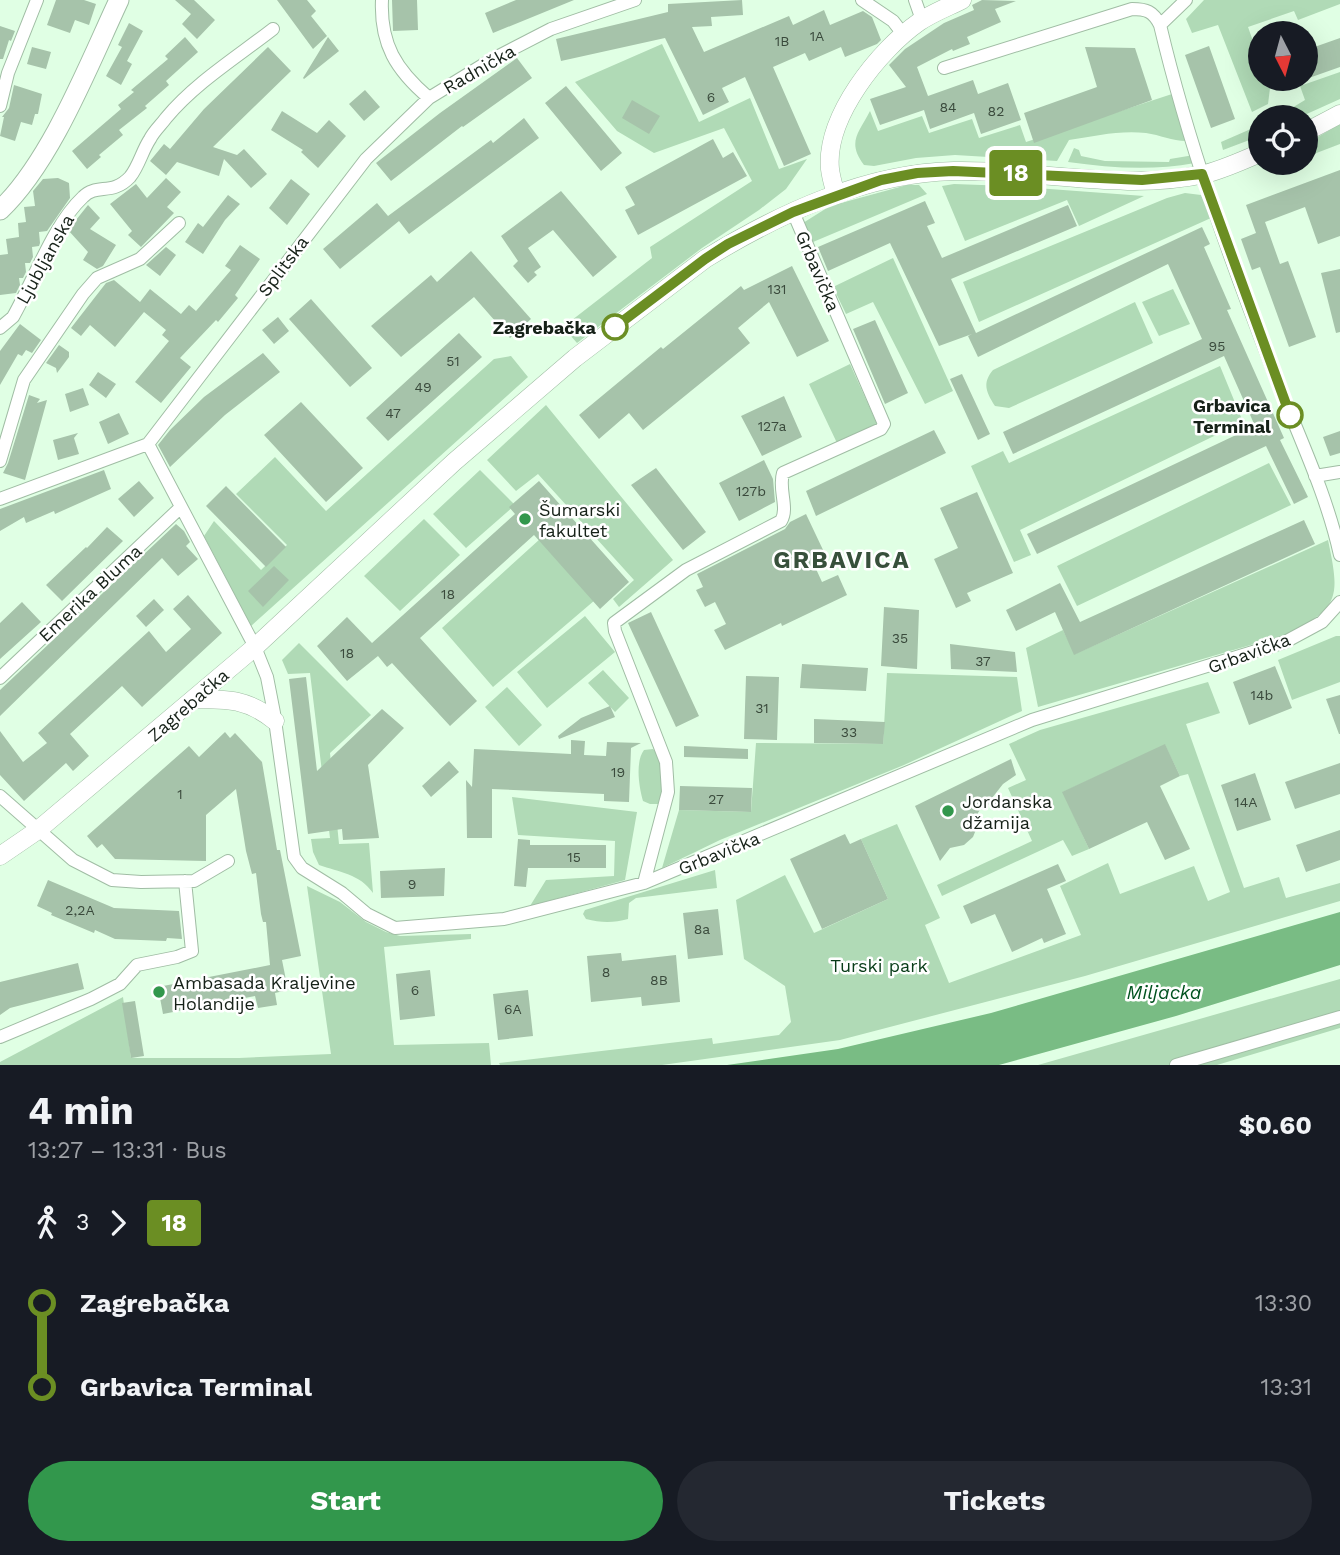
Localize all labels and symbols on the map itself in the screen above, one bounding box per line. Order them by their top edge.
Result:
north arrow [1248,21,1318,91]
house number: 1A [810,28,824,44]
house number: 1B [775,33,789,49]
street label: Radnička [439,40,519,98]
house number: 6 [707,89,715,105]
house number: 84 [939,99,957,115]
house number: 82 [988,103,1004,119]
line badge: 18 [984,150,1048,196]
street label: Ljubljanska [12,210,78,308]
street label: Grbavička [792,227,844,315]
street label: Splitska [253,232,313,300]
house number: 131 [767,281,787,297]
marker: Zagrebačka [602,314,628,340]
place label: Zagrebačka [493,317,597,338]
house number: 95 [1209,338,1225,354]
house number: 51 [446,353,460,369]
house number: 49 [414,379,432,395]
place label: Grbavica Terminal [1193,395,1272,437]
marker: Grbavica Terminal [1277,402,1303,428]
house number: 47 [385,405,401,421]
house number: 127a [758,418,786,434]
house number: 127b [736,483,766,499]
place label: Šumarski fakultet [539,499,620,541]
marker: Šumarski fakultet [517,511,533,527]
street label: Emerika Bluma [34,540,146,646]
district label: GRBAVICA [773,546,911,574]
house number: 18 [441,586,455,602]
street label: Grbavička [1205,628,1293,678]
house number: 35 [892,630,908,646]
house number: 18 [340,645,354,661]
house number: 37 [975,653,991,669]
street label: Zagrebačka [143,664,233,746]
house number: 14b [1251,687,1273,703]
house number: 31 [755,700,769,716]
house number: 33 [841,724,857,740]
house number: 19 [611,764,625,780]
house number: 1 [177,786,183,802]
house number: 27 [708,791,724,807]
place label: Jordanska džamija [962,791,1052,833]
house number: 14A [1234,794,1258,810]
marker: Jordanska džamija [940,803,956,819]
street label: Grbavička [675,827,763,879]
house number: 15 [567,849,581,865]
house number: 9 [408,876,416,892]
house number: 2,2A [65,902,95,918]
house number: 8a [694,921,710,937]
park label: Turski park [830,955,928,976]
house number: 8 [602,964,610,980]
place label: Ambasada Kraljevine Holandije [173,972,356,1014]
house number: 8B [650,972,668,988]
water label: Miljacka [1126,981,1202,1004]
house number: 6 [411,982,419,998]
marker: Ambasada Kraljevine Holandije [151,984,167,1000]
house number: 6A [504,1001,522,1017]

